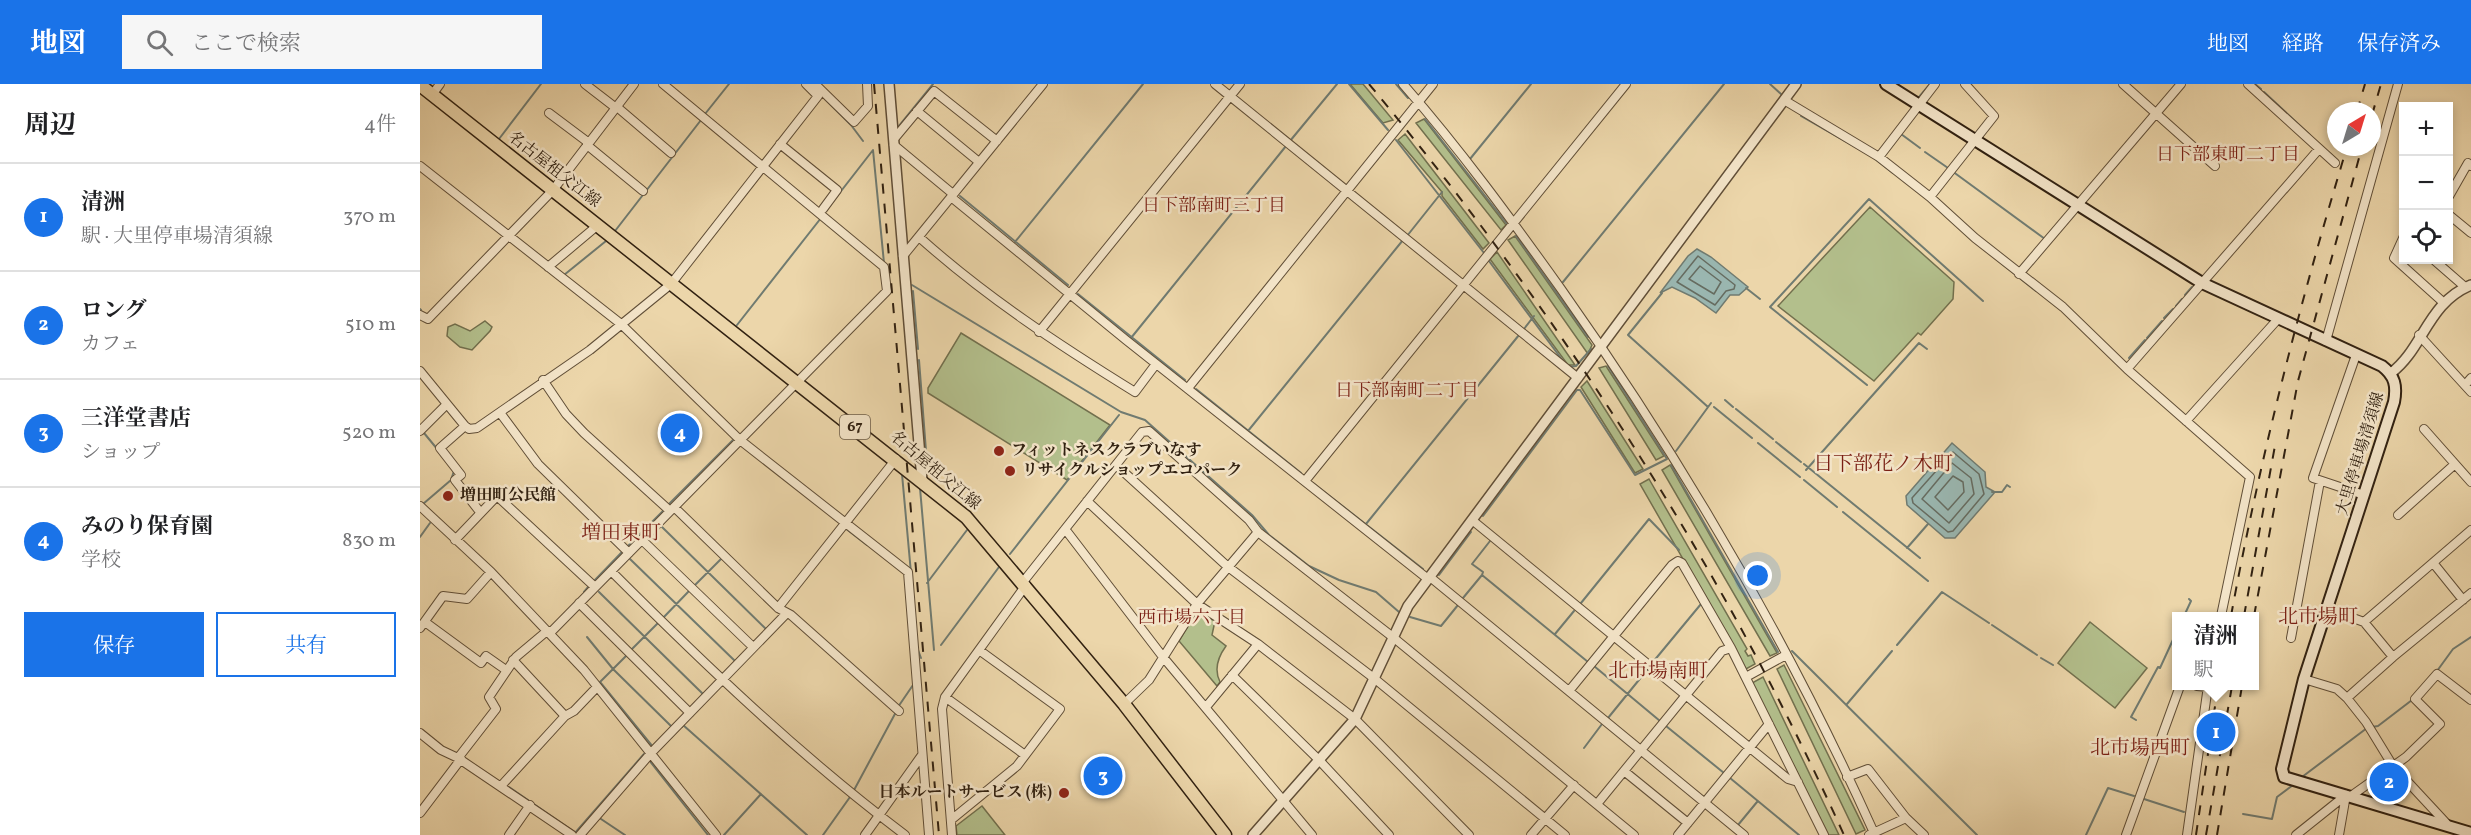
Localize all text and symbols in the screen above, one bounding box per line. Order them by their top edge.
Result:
search box [122,15,542,69]
text: 地図 [30,25,86,64]
icon: search [143,26,176,59]
text: ここで検索 [191,29,301,60]
text: 地図 [2207,30,2249,59]
text: 経路 [2282,30,2324,59]
text: 保存済み [2357,30,2441,59]
north arrow [2327,102,2381,156]
map controls [2399,102,2453,264]
button: + [2399,102,2453,156]
text: 周辺 [24,108,76,144]
text: 4件 [364,111,396,139]
street label: 名古屋祖父江線 [503,127,605,213]
district label: 日下部東町二丁目 [2156,143,2300,168]
button: − [2399,156,2453,210]
text: 清洲 [81,188,125,219]
district label: 日下部南町三丁目 [1142,194,1286,219]
text: 1 [39,203,48,231]
text: 370 m [343,203,396,231]
button: locate [2399,210,2453,264]
text: 駅 · 大里停車場清須線 [81,223,273,251]
text: ロング [81,296,147,327]
text: 2 [38,311,49,339]
text: 510 m [345,311,396,339]
text: カフェ [81,331,140,359]
district label: 日下部南町二丁目 [1335,379,1479,404]
street label: 大里停車場清須線 [2332,390,2390,518]
text: 三洋堂書店 [81,404,191,435]
pin: 4 [660,410,700,456]
road number: 67 [840,415,870,439]
text: 3 [38,419,49,447]
text: 520 m [342,419,396,447]
street label: 名古屋祖父江線 [885,427,985,515]
text: ショップ [81,439,161,467]
place label: フィットネスクラブいなす [1011,440,1202,462]
marker: フィットネスクラブいなす [992,444,1006,458]
district label: 日下部花ノ木町 [1813,451,1953,479]
place label: リサイクルショップエコパーク [1022,460,1242,482]
marker: リサイクルショップエコパーク [1003,464,1017,478]
place label: 増田町公民館 [460,485,556,507]
marker: 増田町公民館 [441,489,455,503]
text: みのり保育園 [81,512,213,543]
district label: 増田東町 [581,520,661,548]
text: 4 [37,527,50,555]
text: 830 m [342,527,396,555]
text: 学校 [81,547,121,575]
your location [1743,561,1772,590]
district label: 北市場町 [2278,604,2358,632]
district label: 西市場六丁目 [1138,606,1246,631]
button: 保存 [24,612,204,677]
button: 共有 [216,612,396,677]
popup [2172,612,2259,690]
text: 清洲 [2193,622,2238,653]
text: 駅 [2193,657,2213,685]
district label: 北市場南町 [1608,658,1708,686]
pin: 1 [2196,710,2236,754]
district label: 北市場西町 [2090,735,2190,763]
pin: 3 [1084,754,1122,798]
pin: 2 [2370,760,2408,804]
place label: 日本ルートサービス (株) [878,782,1052,804]
marker: 日本ルートサービス (株) [1057,786,1071,800]

